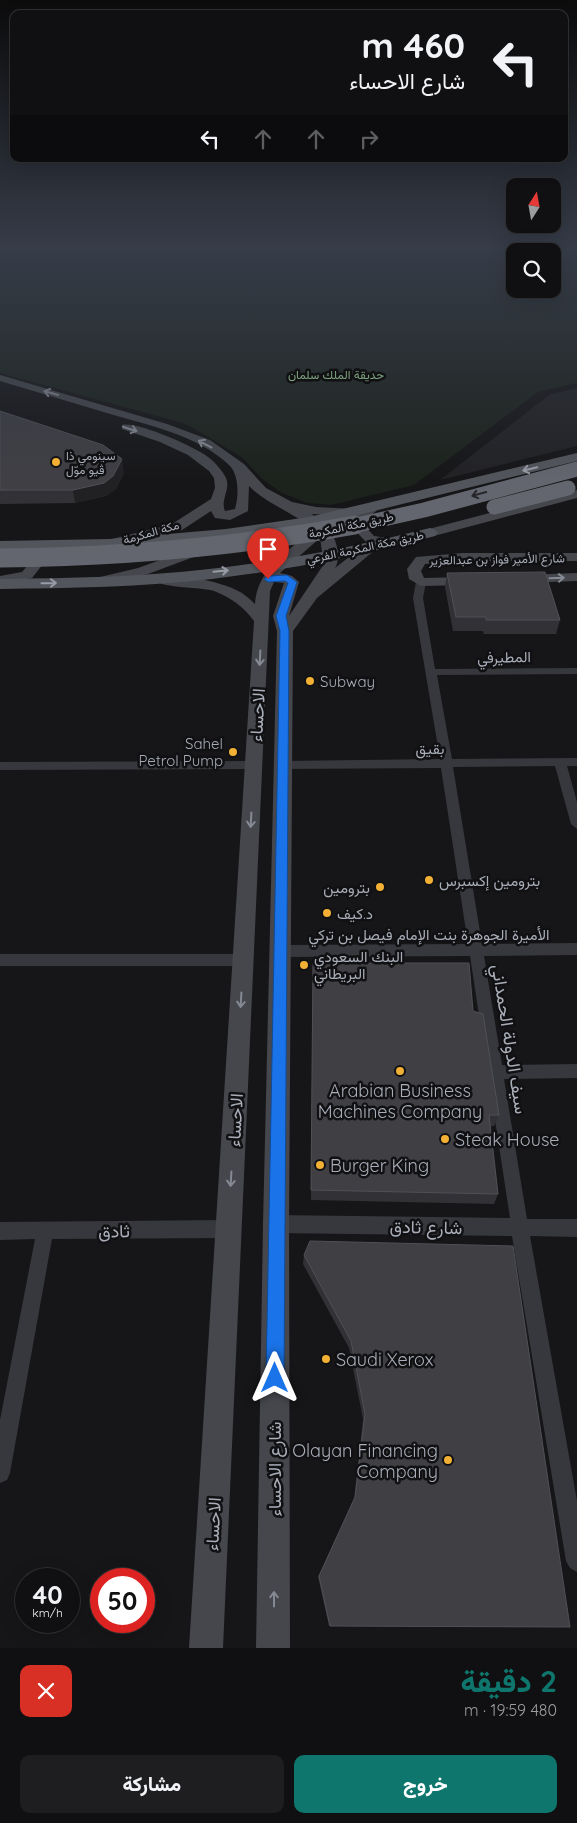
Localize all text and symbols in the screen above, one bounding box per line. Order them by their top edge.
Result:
text: 460 m [361,23,465,67]
icon: left [483,30,548,95]
text: شارع الاحساء [349,67,465,95]
icon: left [196,125,224,153]
icon: ahead [249,125,277,153]
icon: ahead [302,125,330,153]
icon: right [355,125,383,153]
north arrow [506,178,561,232]
map controls [506,178,561,298]
button: search [506,243,561,298]
park label: حديقة الملك سلمان [288,367,384,382]
one-way arrow [44,387,60,397]
one-way arrow [122,425,138,434]
one-way arrow [198,439,213,448]
place label: سينومي ذا ڤيو موّل [66,448,115,478]
marker: سينومي ذا ڤيو موّل [50,456,62,468]
one-way arrow [522,464,538,474]
one-way arrow [471,490,487,499]
street label: طريق مكة المكرمة [307,509,395,542]
street label: مكة المكرمة [121,517,181,548]
street label: طريق مكة المكرمة الفرعي [305,527,426,570]
pin [247,528,289,579]
icon: arrive [254,535,282,563]
street label: شارع الأمير فواز بن عبدالعزير [428,550,565,570]
one-way arrow [213,566,229,576]
one-way arrow [548,573,565,583]
one-way arrow [40,578,56,588]
street label: المطيرفي [477,647,531,671]
one-way arrow [255,649,264,665]
place label: Subway [320,672,375,691]
marker: Subway [304,675,316,687]
street label: الاحساء [244,688,270,742]
place label: Sahel Petrol Pump [138,734,223,770]
street label: بقيق [416,739,444,759]
marker: Sahel Petrol Pump [227,746,239,758]
one-way arrow [246,812,255,828]
place label: بترومين إكسبرس [439,871,540,891]
marker: بترومين إكسبرس [423,874,435,886]
place label: بترومين [323,878,370,898]
marker: بترومين [374,881,386,893]
place label: د.كيف [337,904,373,923]
marker: د.كيف [321,907,333,919]
street label: الأميرة الجوهرة بنت الإمام فيصل بن تركي [308,925,550,948]
place label: البنك السعودي البريطاني [314,947,403,987]
marker: البنك السعودي البريطاني [298,959,310,971]
street label: سيف الدولة الحمداني [483,963,533,1116]
one-way arrow [237,991,246,1007]
marker: Arabian Business Machines Company [394,1065,406,1077]
place label: Arabian Business Machines Company [318,1079,482,1123]
street label: الاحساء [222,1093,248,1147]
place label: Steak House [455,1128,560,1151]
marker: Steak House [439,1133,451,1145]
place label: Burger King [330,1154,429,1177]
marker: Burger King [314,1159,326,1171]
one-way arrow [227,1171,236,1187]
street label: شارع ثادق [389,1215,463,1240]
street label: ثادق [98,1219,130,1243]
place label: Saudi Xerox [336,1348,434,1371]
position arrow [248,1351,300,1403]
marker: Saudi Xerox [320,1353,332,1365]
street label: شارع الاحساء [263,1422,287,1516]
place label: Olayan Financing Company [292,1439,438,1483]
marker: Olayan Financing Company [442,1454,454,1466]
street label: الاحساء [200,1497,226,1551]
speed limit sign: 50 [90,1568,155,1633]
text: 40 [32,1579,63,1610]
one-way arrow [269,1592,279,1608]
text: km/h [32,1605,63,1620]
text: 2 دقيقة [460,1662,557,1700]
button: close [20,1665,72,1717]
text: 480 m · 19:59 [464,1700,557,1720]
button: مشاركة [20,1755,284,1813]
button: خروج [294,1755,557,1813]

